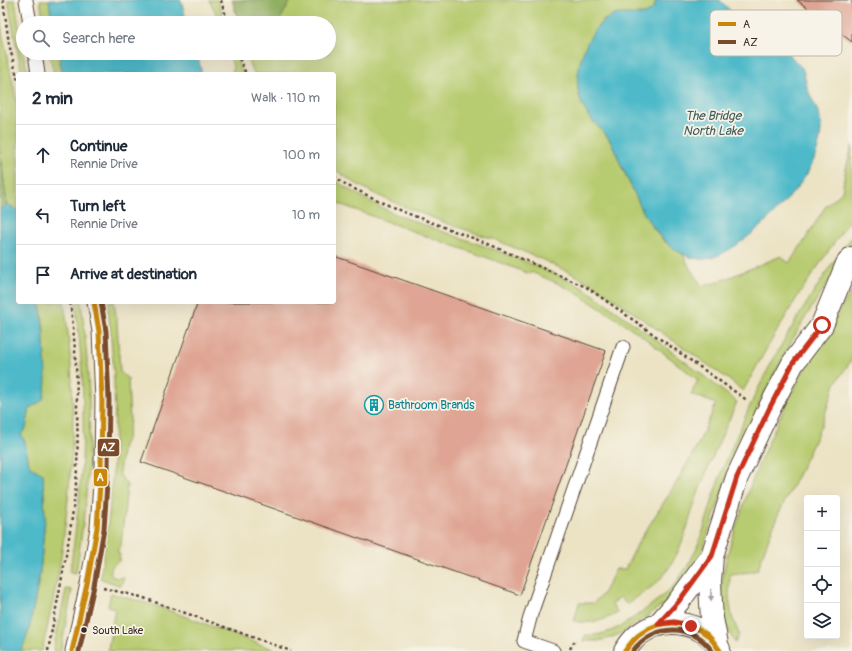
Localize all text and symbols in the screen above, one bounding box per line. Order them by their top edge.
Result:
legend [710,10,842,56]
search box [16,16,336,60]
text: A [743,18,750,31]
icon: search [30,27,52,49]
text: Search here [62,29,135,48]
text: AZ [743,36,758,49]
text: 2 min [32,88,73,109]
text: Walk · 110 m [251,90,320,106]
water label: The Bridge North Lake [683,108,744,139]
text: Continue [70,137,128,156]
icon: ahead [32,144,54,166]
text: 100 m [283,147,320,163]
text: Rennie Drive [70,156,138,172]
text: Turn left [70,197,126,216]
icon: left [32,204,54,226]
text: 10 m [292,207,320,223]
text: Rennie Drive [70,216,138,232]
icon: arrive [32,264,54,286]
text: Arrive at destination [70,265,197,284]
route start [813,316,831,334]
building icon: Bathroom Brands [363,394,385,416]
place label: Bathroom Brands [388,398,475,413]
line badge: AZ [97,438,120,457]
text: AZ [101,441,116,454]
line badge: A [93,468,108,487]
text: A [96,471,104,484]
map controls [804,495,840,639]
button: + [804,495,840,531]
button: − [804,531,840,567]
button: locate [804,567,840,603]
one-way arrow [708,589,714,602]
button: layers [804,603,840,639]
route end [682,617,700,635]
place label: South Lake [92,624,144,637]
marker: South Lake [79,625,89,635]

